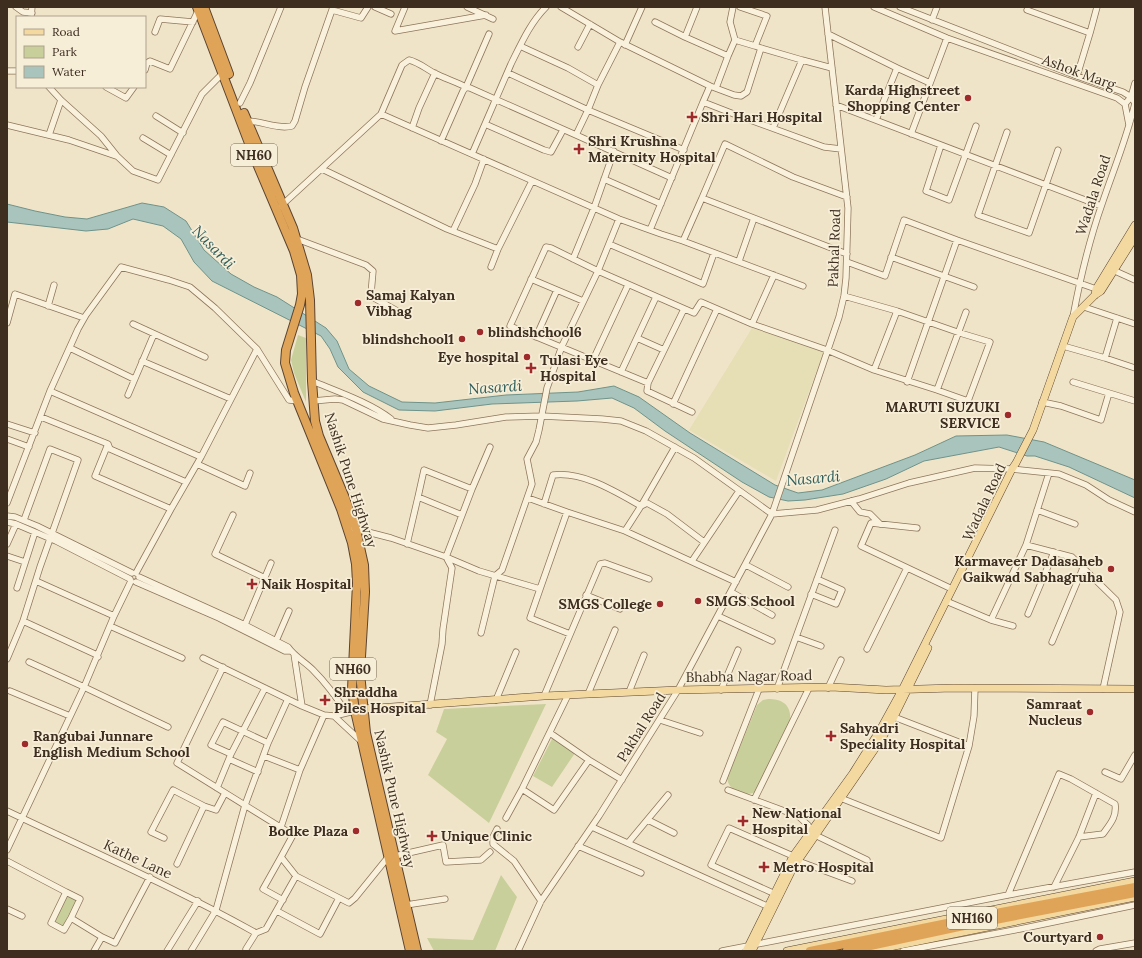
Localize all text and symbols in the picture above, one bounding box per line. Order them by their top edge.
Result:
legend [16,16,146,88]
text: Road [52,24,80,39]
text: Park [52,44,78,59]
street label: Ashok Marg [1039,50,1118,94]
text: Water [52,64,87,79]
place label: Karda Highstreet Shopping Center [845,81,960,115]
marker: Karda Highstreet Shopping Center [963,93,973,103]
place label: Shri Hari Hospital [701,108,823,126]
marker: Shri Hari Hospital [686,111,698,123]
place label: Shri Krushna Maternity Hospital [588,132,716,166]
marker: Shri Krushna Maternity Hospital [573,143,585,155]
road number: NH60 [231,144,277,166]
street label: Wadala Road [1072,153,1114,237]
street label: Pakhal Road [824,208,844,288]
water label: Nasardi [188,221,240,273]
place label: Samaj Kalyan Vibhag [366,286,455,320]
marker: Samaj Kalyan Vibhag [353,298,363,308]
place label: blindshchool6 [487,323,582,341]
marker: blindshchool6 [475,327,485,337]
place label: blindshchool1 [362,330,454,348]
marker: blindshchool1 [457,334,467,344]
place label: Eye hospital [438,348,520,366]
place label: Tulasi Eye Hospital [540,351,609,385]
marker: Eye hospital [522,352,532,362]
marker: Tulasi Eye Hospital [525,362,537,374]
water label: Nasardi [467,376,523,398]
place label: MARUTI SUZUKI SERVICE [885,398,1000,432]
street label: Nashik Pune Highway [321,410,382,550]
marker: MARUTI SUZUKI SERVICE [1003,410,1013,420]
street label: Wadala Road [958,460,1010,544]
water label: Nasardi [785,466,841,490]
place label: Karmaveer Dadasaheb Gaikwad Sabhagruha [954,552,1104,586]
marker: Karmaveer Dadasaheb Gaikwad Sabhagruha [1106,564,1116,574]
place label: Naik Hospital [261,575,352,593]
marker: Naik Hospital [246,578,258,590]
place label: SMGS School [706,592,796,610]
place label: SMGS College [559,595,652,613]
marker: SMGS School [693,596,703,606]
marker: SMGS College [655,599,665,609]
road number: NH60 [330,658,376,680]
street label: Bhabha Nagar Road [686,666,812,686]
place label: Shraddha Piles Hospital [334,683,427,717]
street label: Pakhal Road [613,689,669,765]
marker: Shraddha Piles Hospital [319,694,331,706]
place label: Samraat Nucleus [1026,695,1082,729]
marker: Samraat Nucleus [1085,707,1095,717]
place label: Sahyadri Speciality Hospital [840,719,966,753]
place label: Rangubai Junnare English Medium School [33,727,190,761]
street label: Nashik Pune Highway [370,728,420,870]
marker: Sahyadri Speciality Hospital [825,730,837,742]
marker: Rangubai Junnare English Medium School [20,739,30,749]
place label: New National Hospital [752,804,842,838]
marker: New National Hospital [737,815,749,827]
place label: Bodke Plaza [268,822,349,840]
marker: Bodke Plaza [351,826,361,836]
place label: Unique Clinic [441,827,533,845]
marker: Unique Clinic [426,830,438,842]
street label: Kathe Lane [101,835,175,883]
place label: Metro Hospital [773,858,875,876]
marker: Metro Hospital [758,861,770,873]
road number: NH160 [947,907,997,929]
place label: Courtyard [1023,928,1092,946]
marker: Courtyard [1095,932,1105,942]

